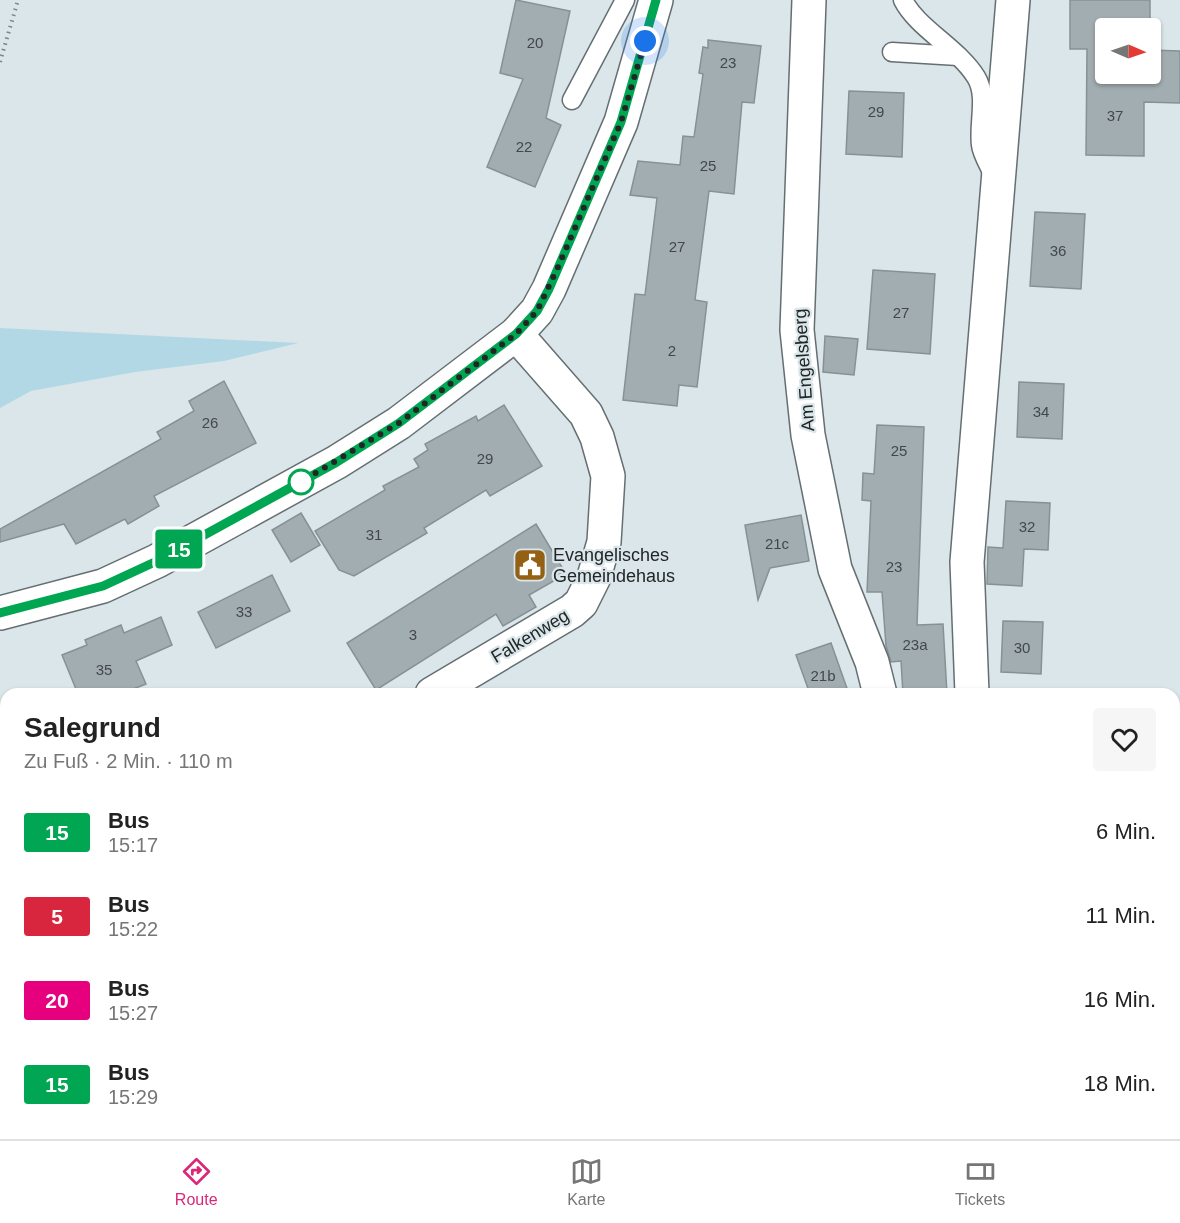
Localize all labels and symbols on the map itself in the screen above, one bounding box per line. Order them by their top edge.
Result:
north arrow [1095,18,1161,84]
your location [630,26,660,56]
house number: 20 [527,34,543,51]
house number: 23 [720,54,736,71]
house number: 29 [868,103,884,120]
house number: 37 [1107,107,1123,124]
house number: 22 [516,138,532,155]
house number: 25 [700,157,716,174]
house number: 27 [669,238,685,255]
house number: 36 [1050,242,1066,259]
house number: 27 [893,304,909,321]
street label: Am Engelsberg [790,308,818,432]
house number: 2 [668,342,676,359]
house number: 34 [1033,403,1049,420]
house number: 26 [202,414,218,431]
house number: 25 [891,442,907,459]
house number: 29 [477,450,493,467]
unlabelled marker [288,469,314,495]
house number: 32 [1019,518,1035,535]
house number: 31 [366,526,382,543]
line badge: 15 [152,530,206,568]
house number: 21c [765,535,790,552]
place label: Evangelisches Gemeindehaus [553,545,675,586]
public building icon: Evangelisches Gemeindehaus [512,547,548,583]
house number: 23 [886,558,902,575]
house number: 33 [236,603,252,620]
street label: Falkenweg [488,605,572,667]
house number: 3 [409,626,417,643]
house number: 23a [902,636,928,653]
house number: 30 [1014,639,1030,656]
house number: 35 [96,661,112,678]
house number: 21b [810,667,836,684]

